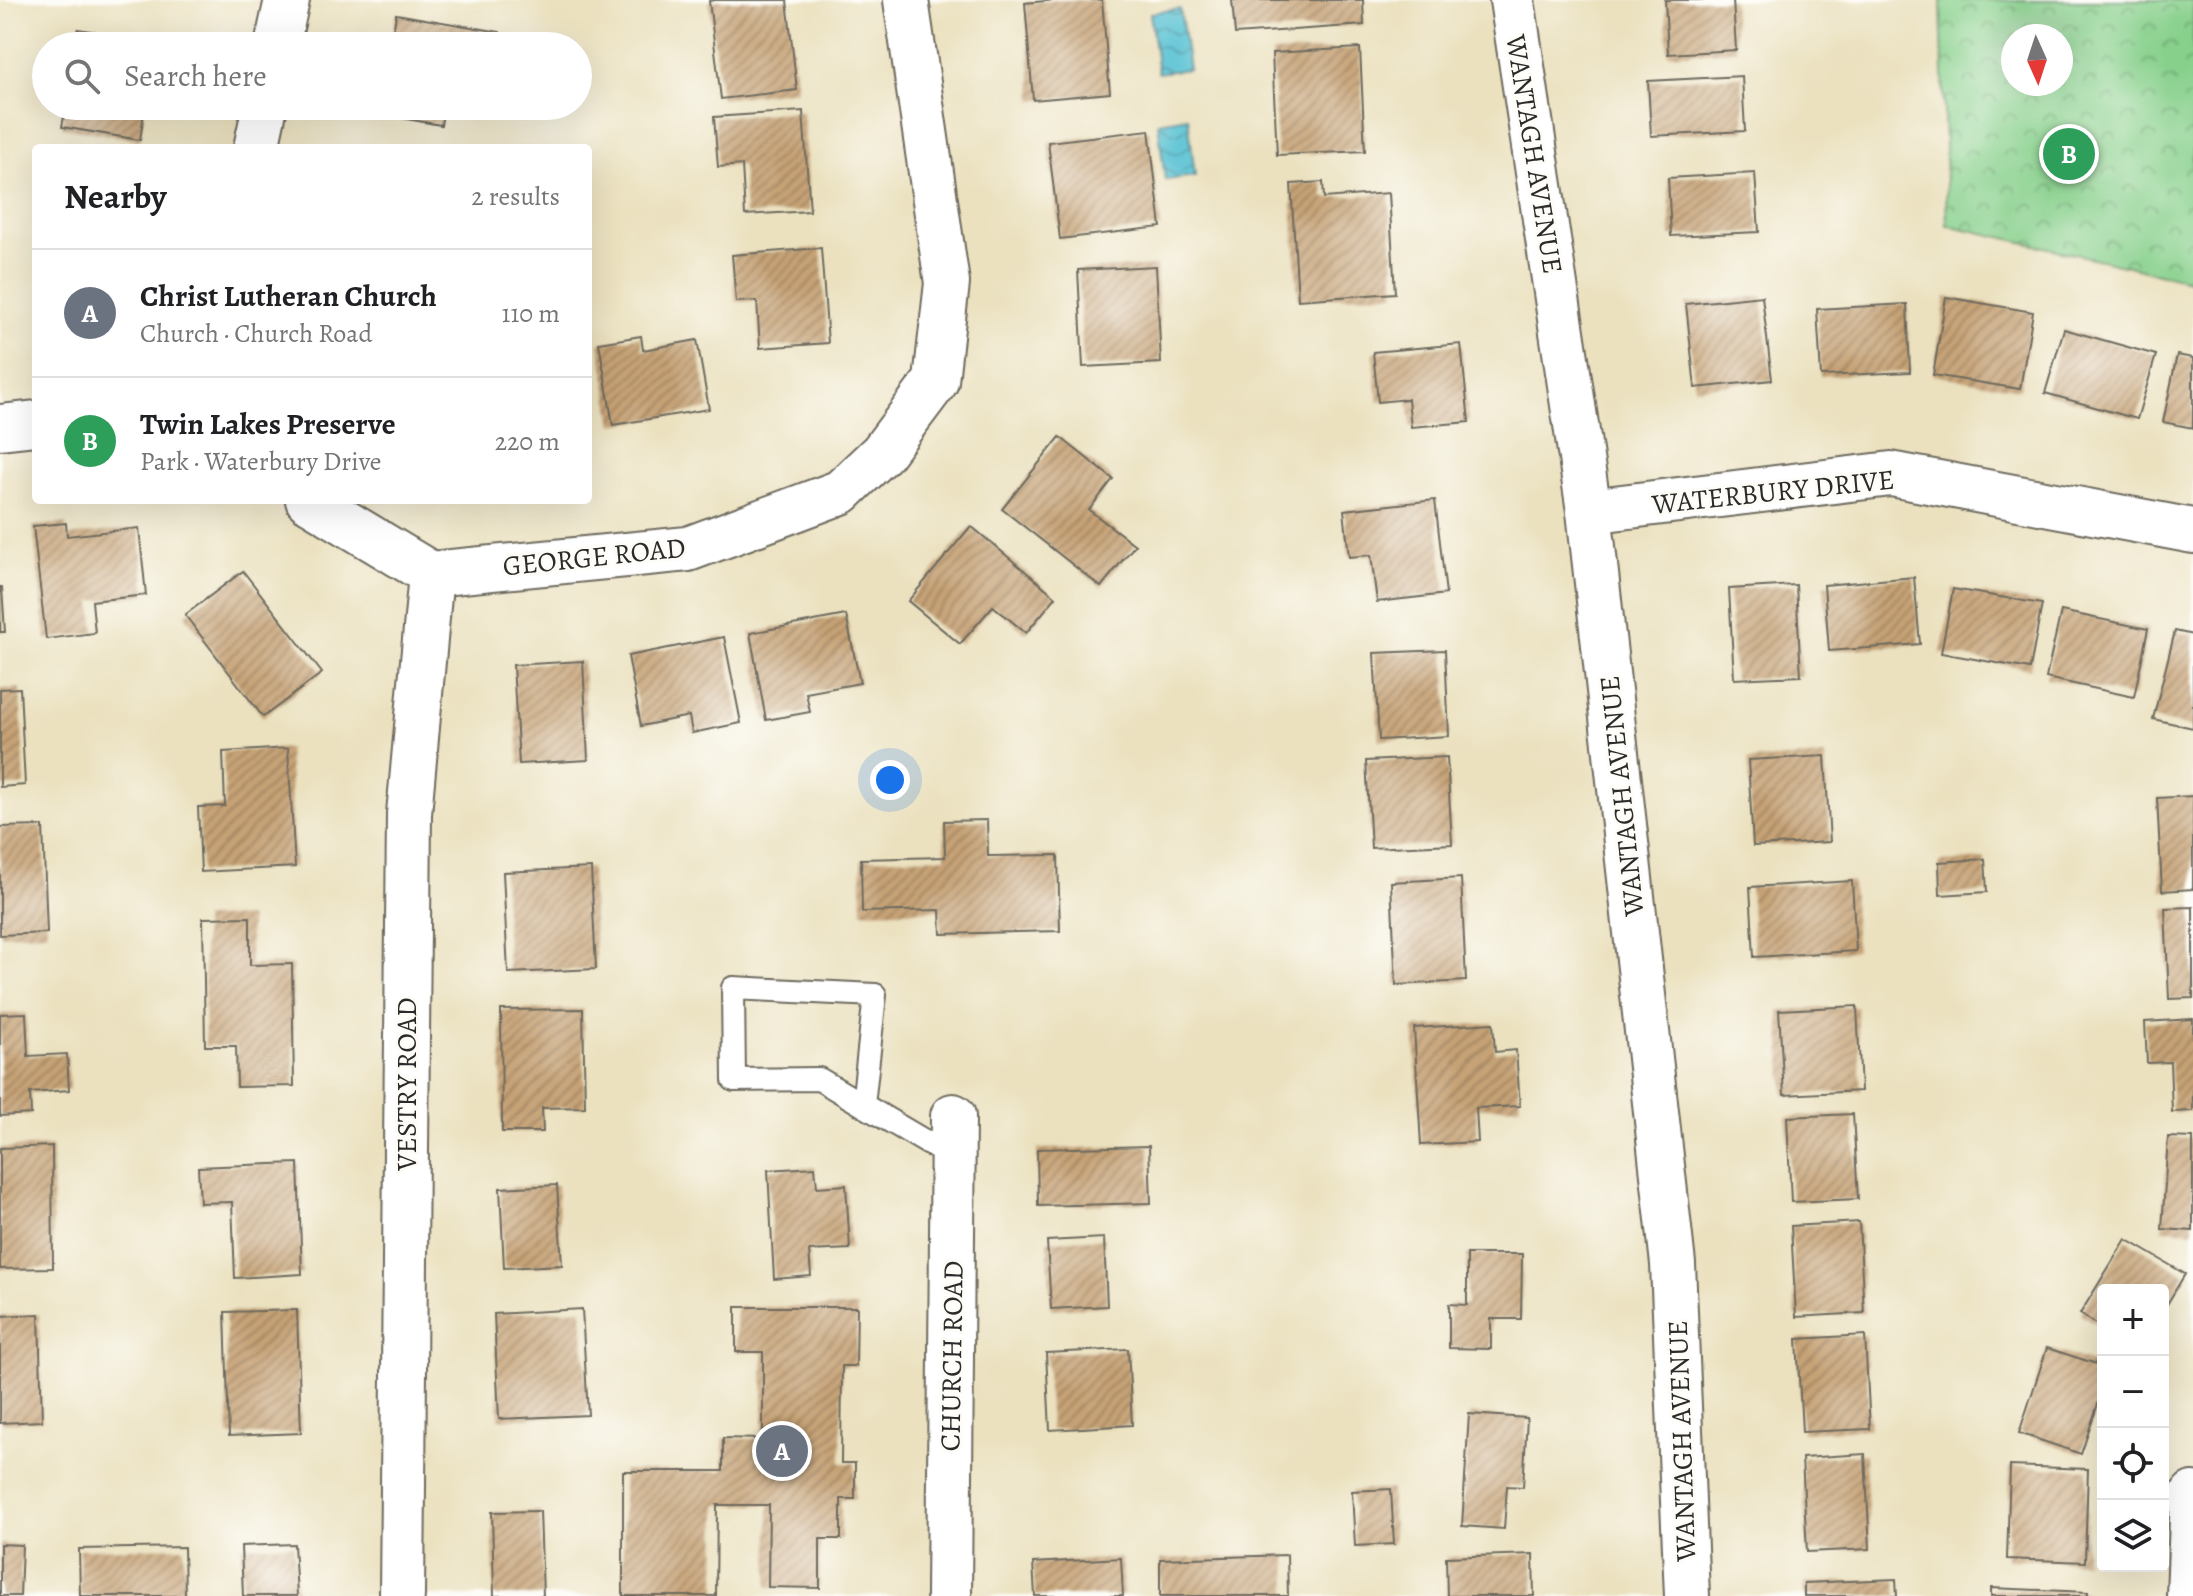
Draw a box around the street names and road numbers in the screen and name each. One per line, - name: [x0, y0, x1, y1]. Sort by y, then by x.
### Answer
- street label: WANTAGH AVENUE: [1496, 31, 1572, 276]
- street label: WATERBURY DRIVE: [1649, 460, 1896, 524]
- street label: GEORGE ROAD: [501, 529, 687, 585]
- street label: WANTAGH AVENUE: [1590, 674, 1654, 919]
- street label: VESTRY ROAD: [388, 997, 426, 1172]
- street label: CHURCH ROAD: [931, 1260, 973, 1452]
- street label: WANTAGH AVENUE: [1659, 1320, 1705, 1563]

